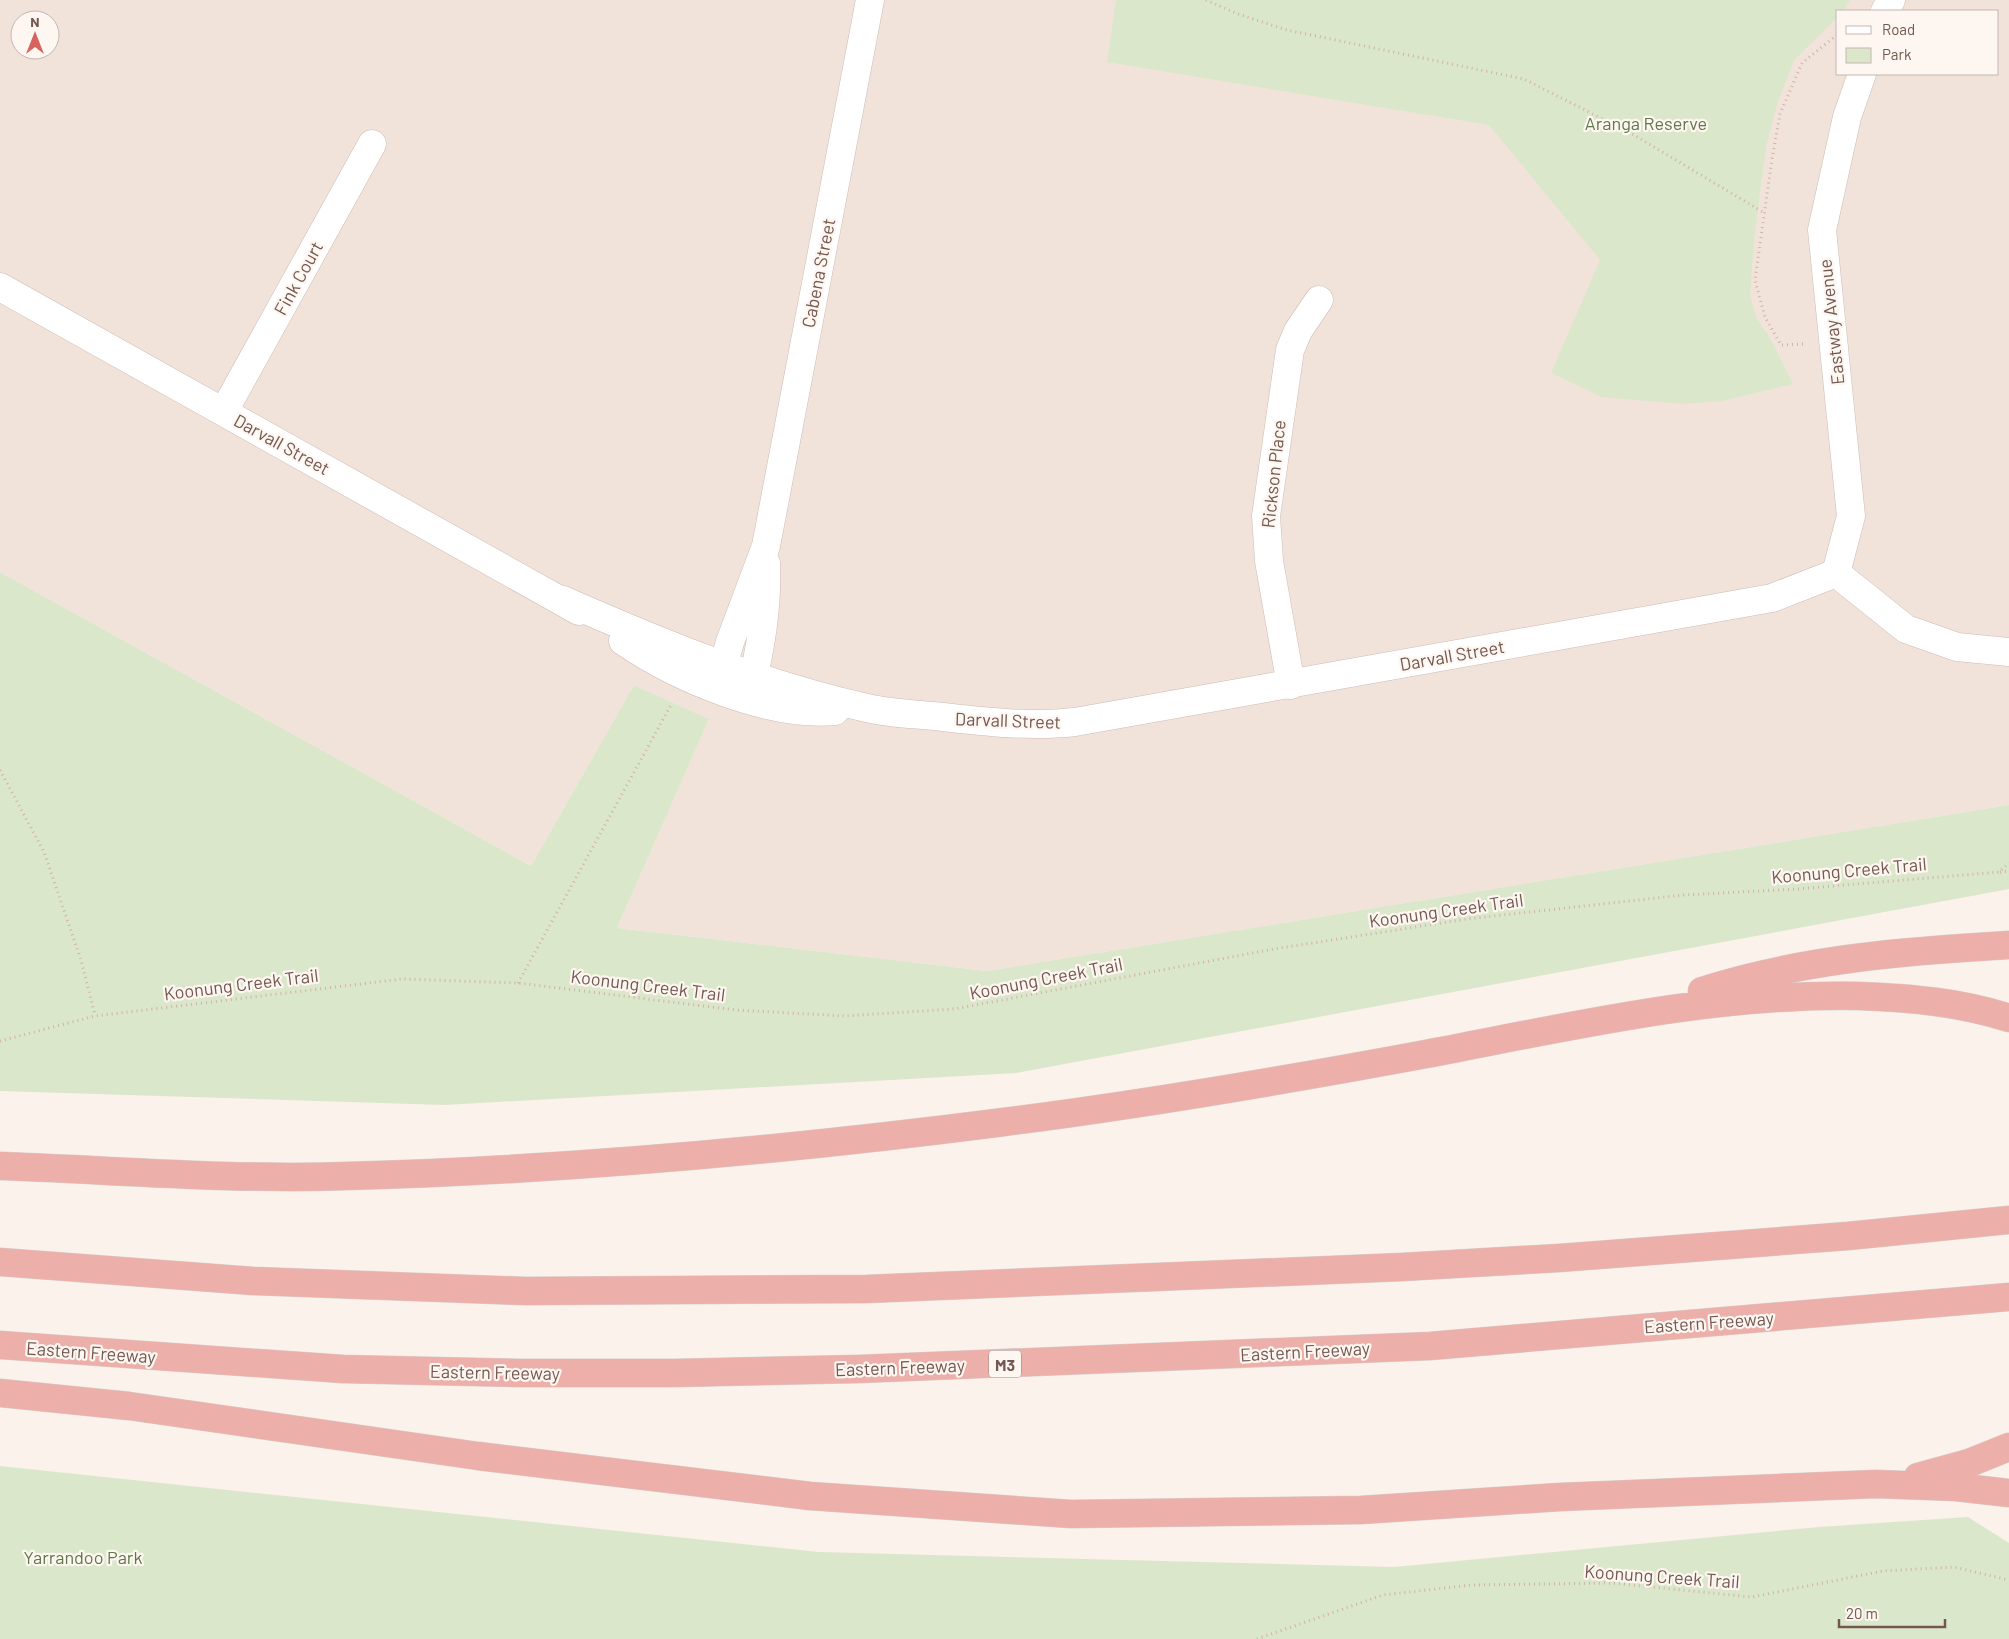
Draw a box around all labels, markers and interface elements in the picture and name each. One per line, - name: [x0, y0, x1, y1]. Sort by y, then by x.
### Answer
- north arrow: [10, 10, 60, 60]
- legend: [1836, 10, 1999, 75]
- text: N: [30, 13, 40, 30]
- text: Road: [1882, 20, 1915, 38]
- text: Park: [1882, 45, 1912, 63]
- park label: Aranga Reserve: [1585, 112, 1707, 134]
- street label: Cabena Street: [797, 216, 839, 330]
- street label: Fink Court: [269, 237, 327, 319]
- street label: Eastway Avenue: [1813, 258, 1849, 386]
- street label: Darvall Street: [230, 409, 334, 479]
- street label: Rickson Place: [1256, 419, 1290, 529]
- street label: Darvall Street: [1398, 635, 1506, 675]
- street label: Darvall Street: [955, 707, 1061, 733]
- street label: Koonung Creek Trail: [1771, 852, 1927, 888]
- street label: Koonung Creek Trail: [1367, 888, 1525, 932]
- street label: Koonung Creek Trail: [968, 952, 1124, 1004]
- street label: Koonung Creek Trail: [162, 964, 320, 1004]
- street label: Koonung Creek Trail: [569, 965, 727, 1005]
- street label: Eastern Freeway: [1643, 1306, 1775, 1338]
- street label: Eastern Freeway: [25, 1336, 157, 1368]
- street label: Eastern Freeway: [1239, 1337, 1371, 1365]
- road number: M3: [989, 1350, 1021, 1378]
- street label: Eastern Freeway: [835, 1354, 965, 1380]
- street label: Eastern Freeway: [430, 1360, 560, 1384]
- park label: Yarrandoo Park: [24, 1546, 142, 1568]
- street label: Koonung Creek Trail: [1584, 1560, 1740, 1592]
- scale bar: [1839, 1596, 1945, 1628]
- text: 20 m: [1846, 1604, 1878, 1622]

